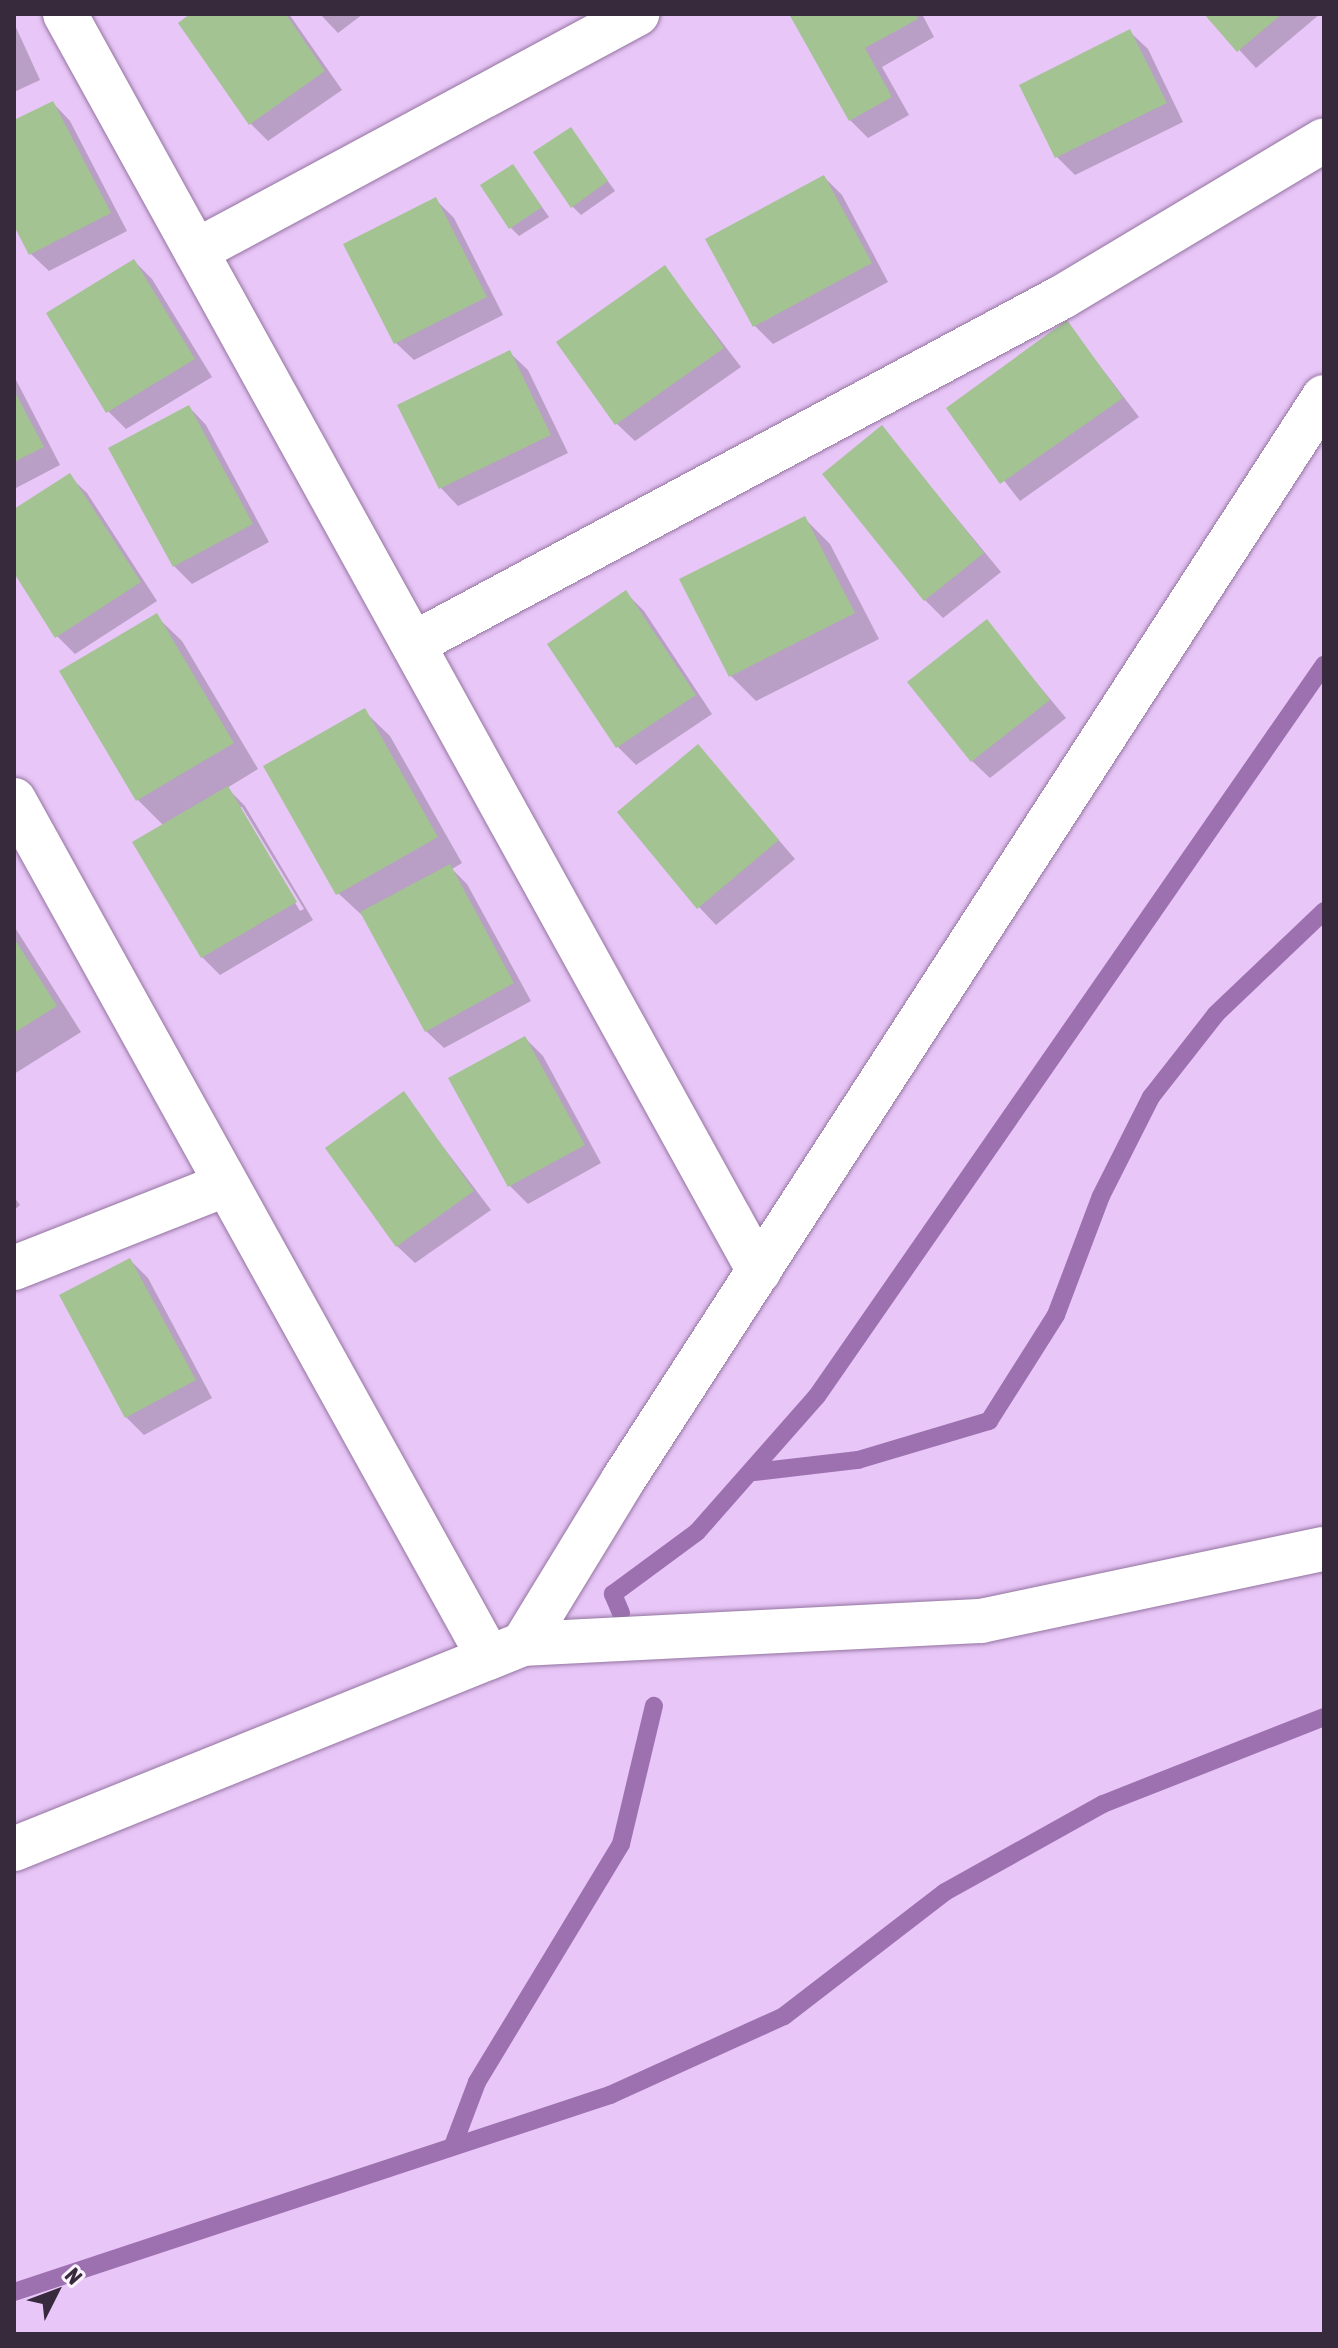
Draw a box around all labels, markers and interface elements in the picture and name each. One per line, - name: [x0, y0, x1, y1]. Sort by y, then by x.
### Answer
- north arrow: [16, 2252, 96, 2332]
- text: N: [60, 2262, 88, 2289]

